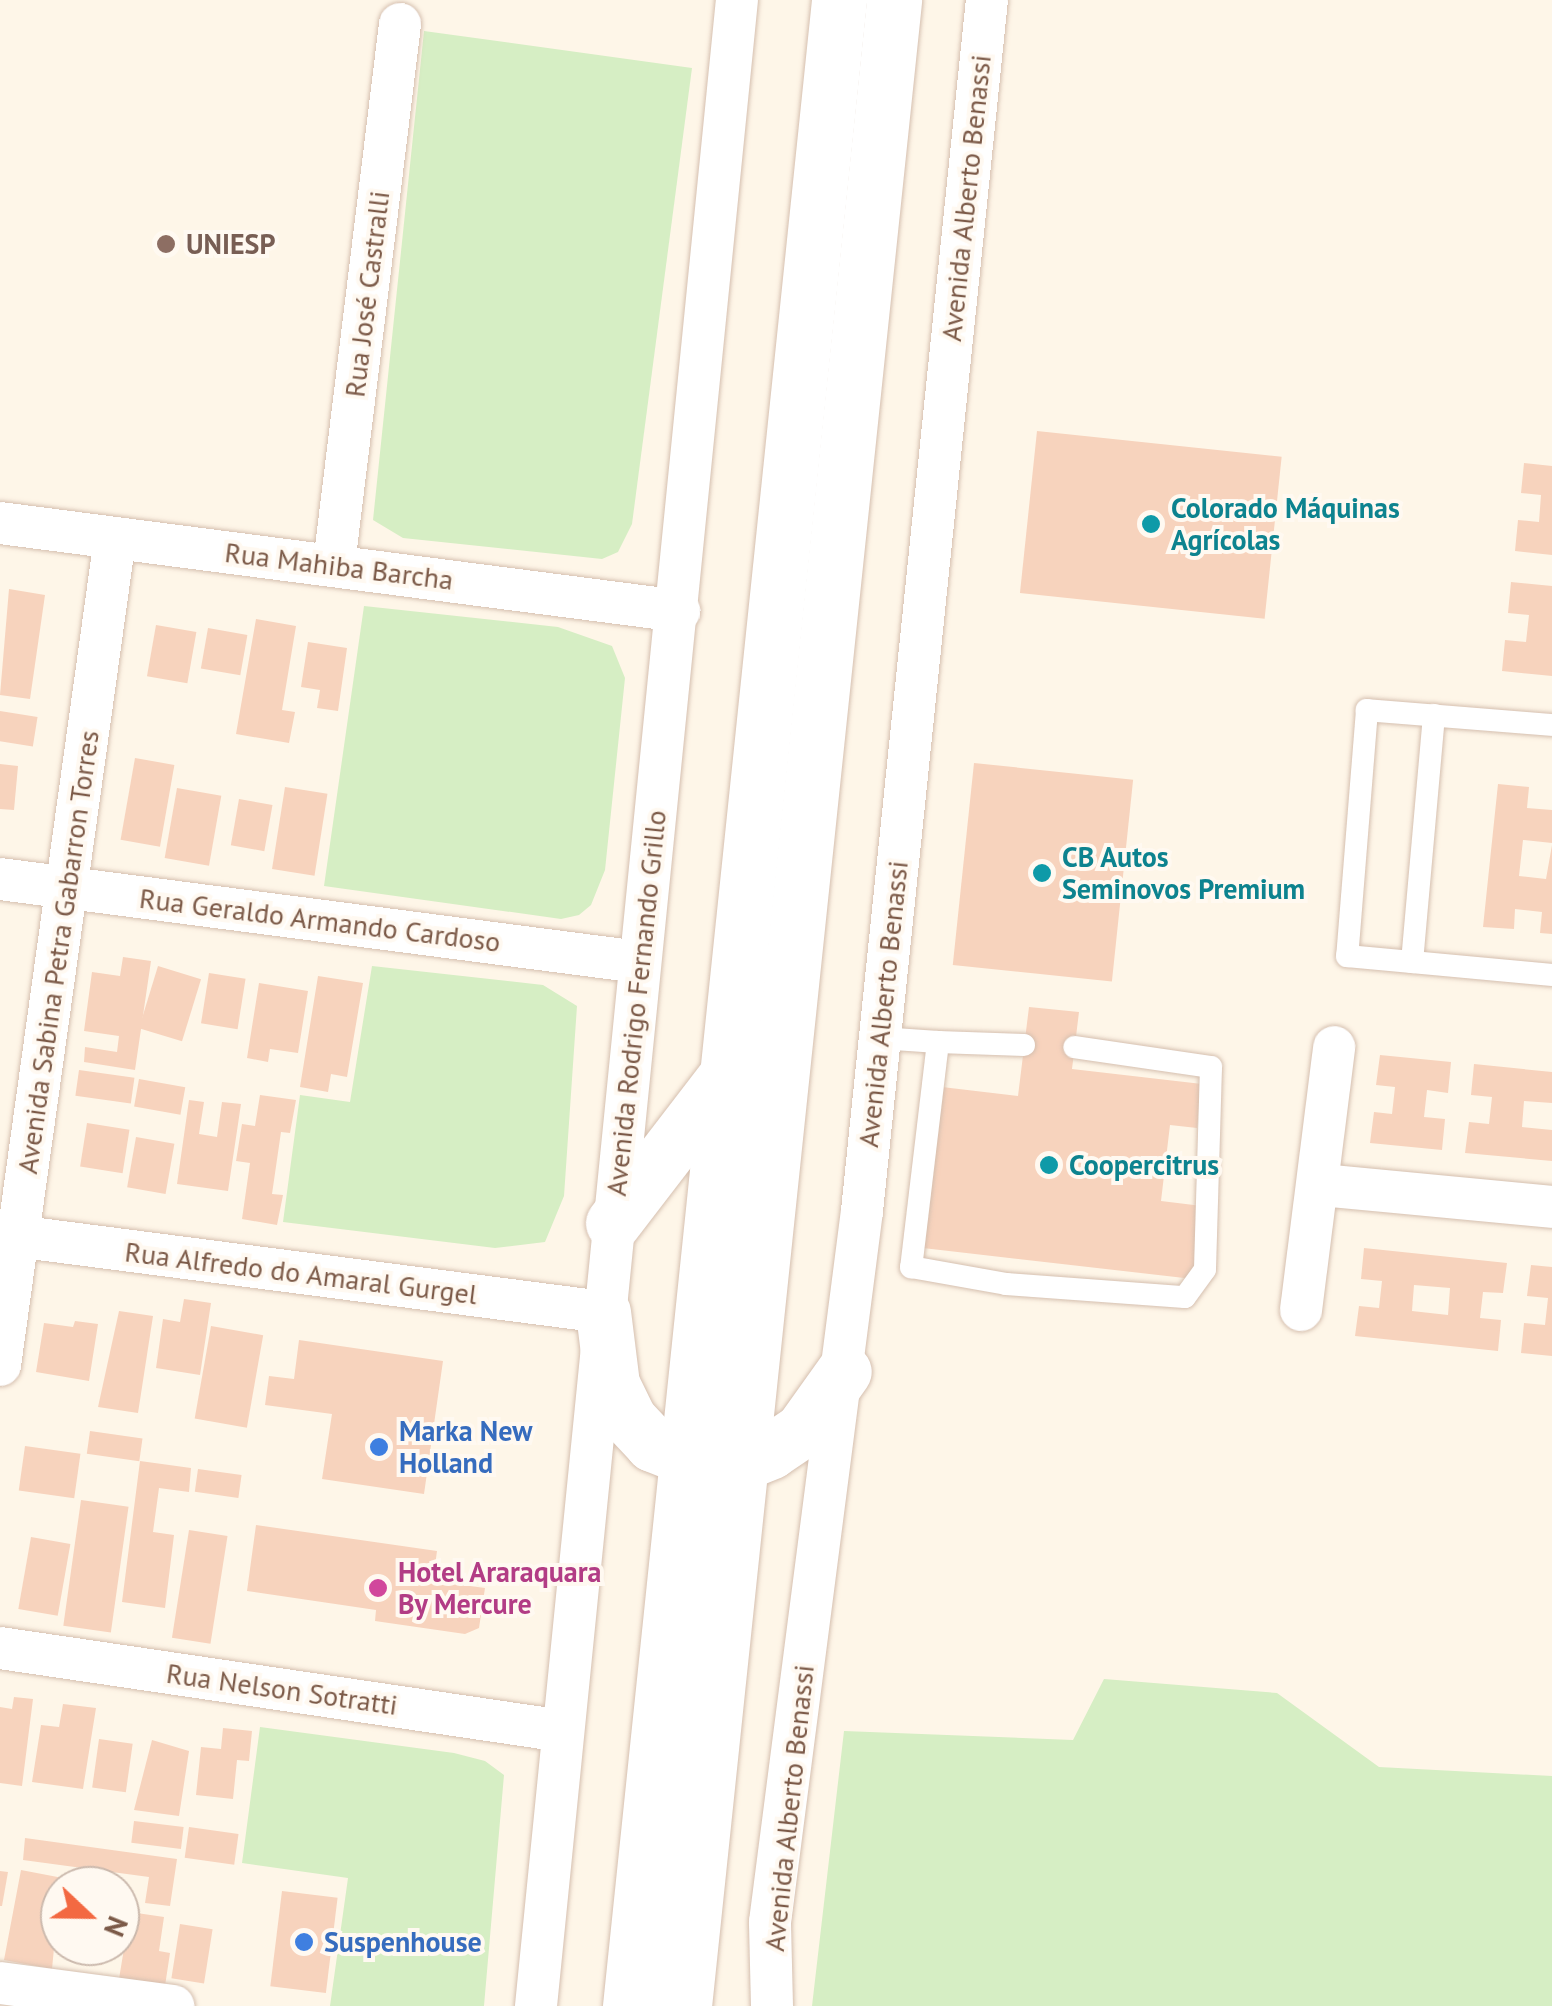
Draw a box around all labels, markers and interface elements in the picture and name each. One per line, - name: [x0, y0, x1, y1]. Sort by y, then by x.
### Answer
- street label: Avenida Alberto Benassi: [934, 53, 998, 343]
- street label: Rua José Castralli: [338, 189, 396, 399]
- place label: UNIESP: [186, 227, 275, 261]
- marker: UNIESP: [155, 233, 177, 255]
- place label: Colorado Máquinas Agrícolas: [1171, 491, 1400, 557]
- marker: Colorado Máquinas Agrícolas: [1140, 513, 1162, 535]
- street label: Rua Mahiba Barcha: [223, 535, 455, 597]
- street label: Avenida Sabina Petra Gabarron Torres: [10, 728, 106, 1176]
- street label: Avenida Rodrigo Fernando Grillo: [599, 808, 673, 1198]
- place label: CB Autos Seminovos Premium: [1062, 840, 1305, 906]
- street label: Avenida Alberto Benassi: [851, 859, 915, 1149]
- marker: CB Autos Seminovos Premium: [1031, 862, 1053, 884]
- street label: Rua Geraldo Armando Cardoso: [137, 881, 503, 959]
- place label: Coopercitrus: [1069, 1148, 1219, 1182]
- marker: Coopercitrus: [1038, 1154, 1060, 1176]
- street label: Rua Alfredo do Amaral Gurgel: [122, 1235, 480, 1311]
- place label: Marka New Holland: [399, 1414, 533, 1480]
- marker: Marka New Holland: [368, 1436, 390, 1458]
- place label: Hotel Araraquara By Mercure: [398, 1555, 602, 1621]
- marker: Hotel Araraquara By Mercure: [367, 1577, 389, 1599]
- street label: Rua Nelson Sotratti: [164, 1656, 400, 1722]
- street label: Avenida Alberto Benassi: [757, 1663, 821, 1953]
- north arrow: [40, 1866, 140, 1966]
- text: N: [96, 1911, 137, 1942]
- place label: Suspenhouse: [324, 1925, 482, 1959]
- marker: Suspenhouse: [293, 1931, 315, 1953]

